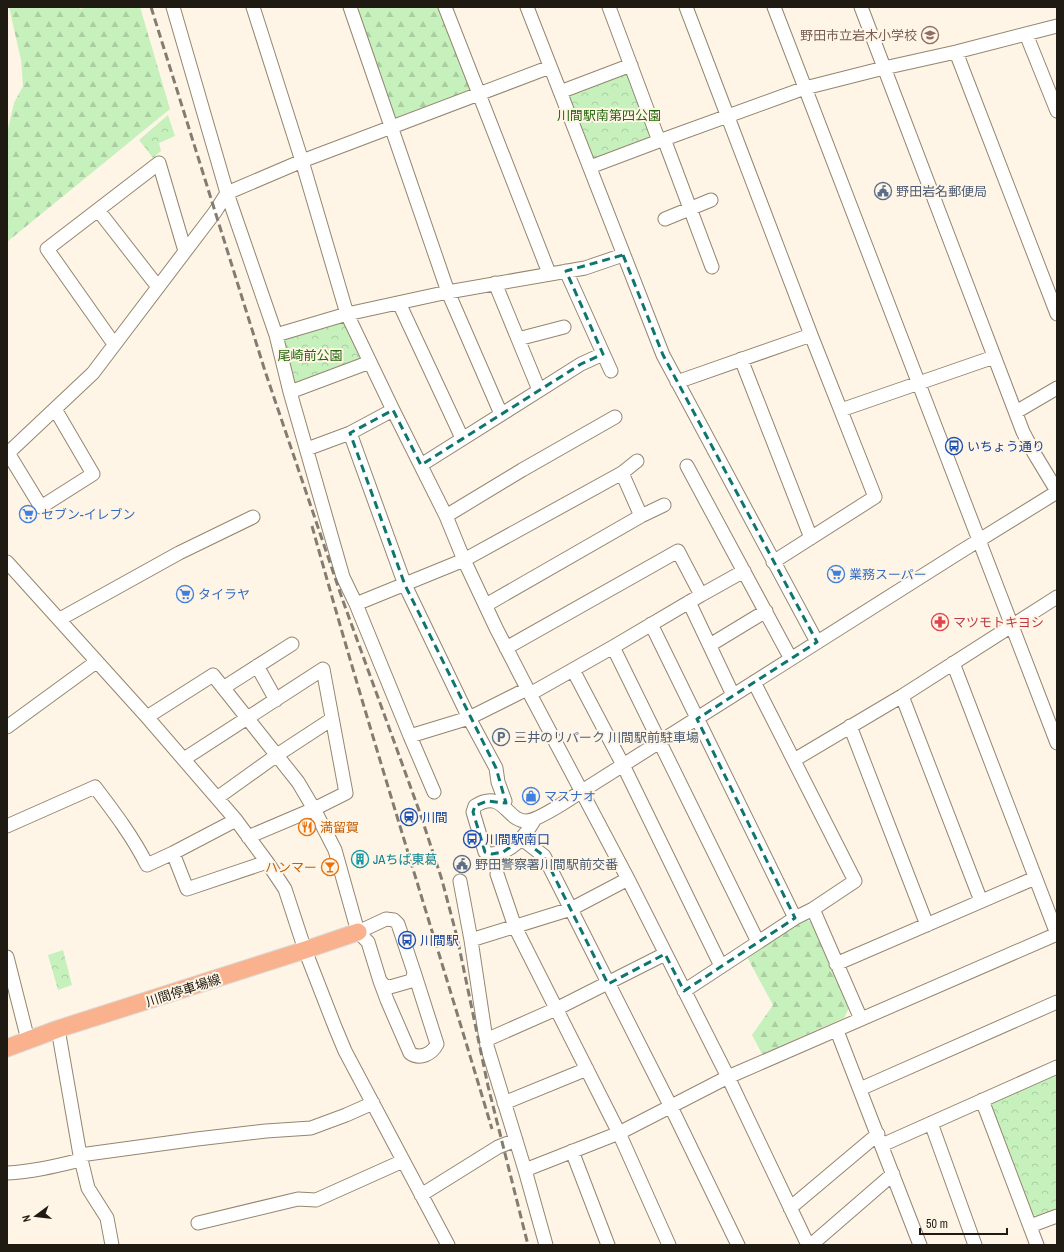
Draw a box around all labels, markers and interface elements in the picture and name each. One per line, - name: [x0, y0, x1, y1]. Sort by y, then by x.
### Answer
- school or university icon: 野田市立岩木小学校: [920, 25, 940, 45]
- place label: 野田市立岩木小学校: [800, 27, 917, 44]
- park label: 川間駅南第四公園: [557, 107, 661, 124]
- public building icon: 野田岩名郵便局: [873, 181, 893, 201]
- place label: 野田岩名郵便局: [896, 183, 987, 200]
- park label: 尾崎前公園: [277, 347, 343, 364]
- bus stop icon: いちょう通り: [944, 436, 964, 456]
- place label: いちょう通り: [967, 438, 1045, 455]
- supermarket icon: セブン-イレブン: [18, 504, 38, 524]
- place label: セブン-イレブン: [41, 506, 136, 523]
- supermarket icon: 業務スーパー: [826, 564, 846, 584]
- place label: 業務スーパー: [849, 566, 927, 583]
- supermarket icon: タイラヤ: [175, 584, 195, 604]
- place label: タイラヤ: [198, 586, 250, 603]
- pharmacy icon: マツモトキヨシ: [930, 612, 950, 632]
- place label: マツモトキヨシ: [953, 614, 1044, 631]
- parking icon: 三井のリパーク 川間駅前駐車場: [491, 727, 511, 747]
- place label: 三井のリパーク 川間駅前駐車場: [514, 729, 699, 746]
- shop icon: マスナオ: [521, 786, 541, 806]
- place label: マスナオ: [544, 788, 596, 805]
- station icon: 川間: [399, 807, 419, 827]
- place label: 川間: [422, 809, 448, 826]
- restaurant icon: 満留賀: [297, 817, 317, 837]
- place label: 満留賀: [320, 819, 359, 836]
- bus stop icon: 川間駅南口: [462, 829, 482, 849]
- place label: 川間駅南口: [485, 831, 550, 848]
- building icon: JAちば東葛: [350, 849, 370, 869]
- place label: JAちば東葛: [373, 851, 437, 868]
- public building icon: 野田警察署川間駅前交番: [452, 854, 472, 874]
- place label: 野田警察署川間駅前交番: [475, 856, 618, 873]
- bar icon: ハンマー: [320, 857, 340, 877]
- place label: ハンマー: [265, 859, 317, 876]
- bus stop icon: 川間駅: [397, 930, 417, 950]
- place label: 川間駅: [420, 932, 459, 949]
- street label: 川間停車場線: [143, 970, 223, 1011]
- north arrow: [16, 1196, 56, 1236]
- scale bar: [920, 1210, 1007, 1236]
- text: N: [19, 1214, 34, 1224]
- text: 50 m: [926, 1216, 948, 1232]

